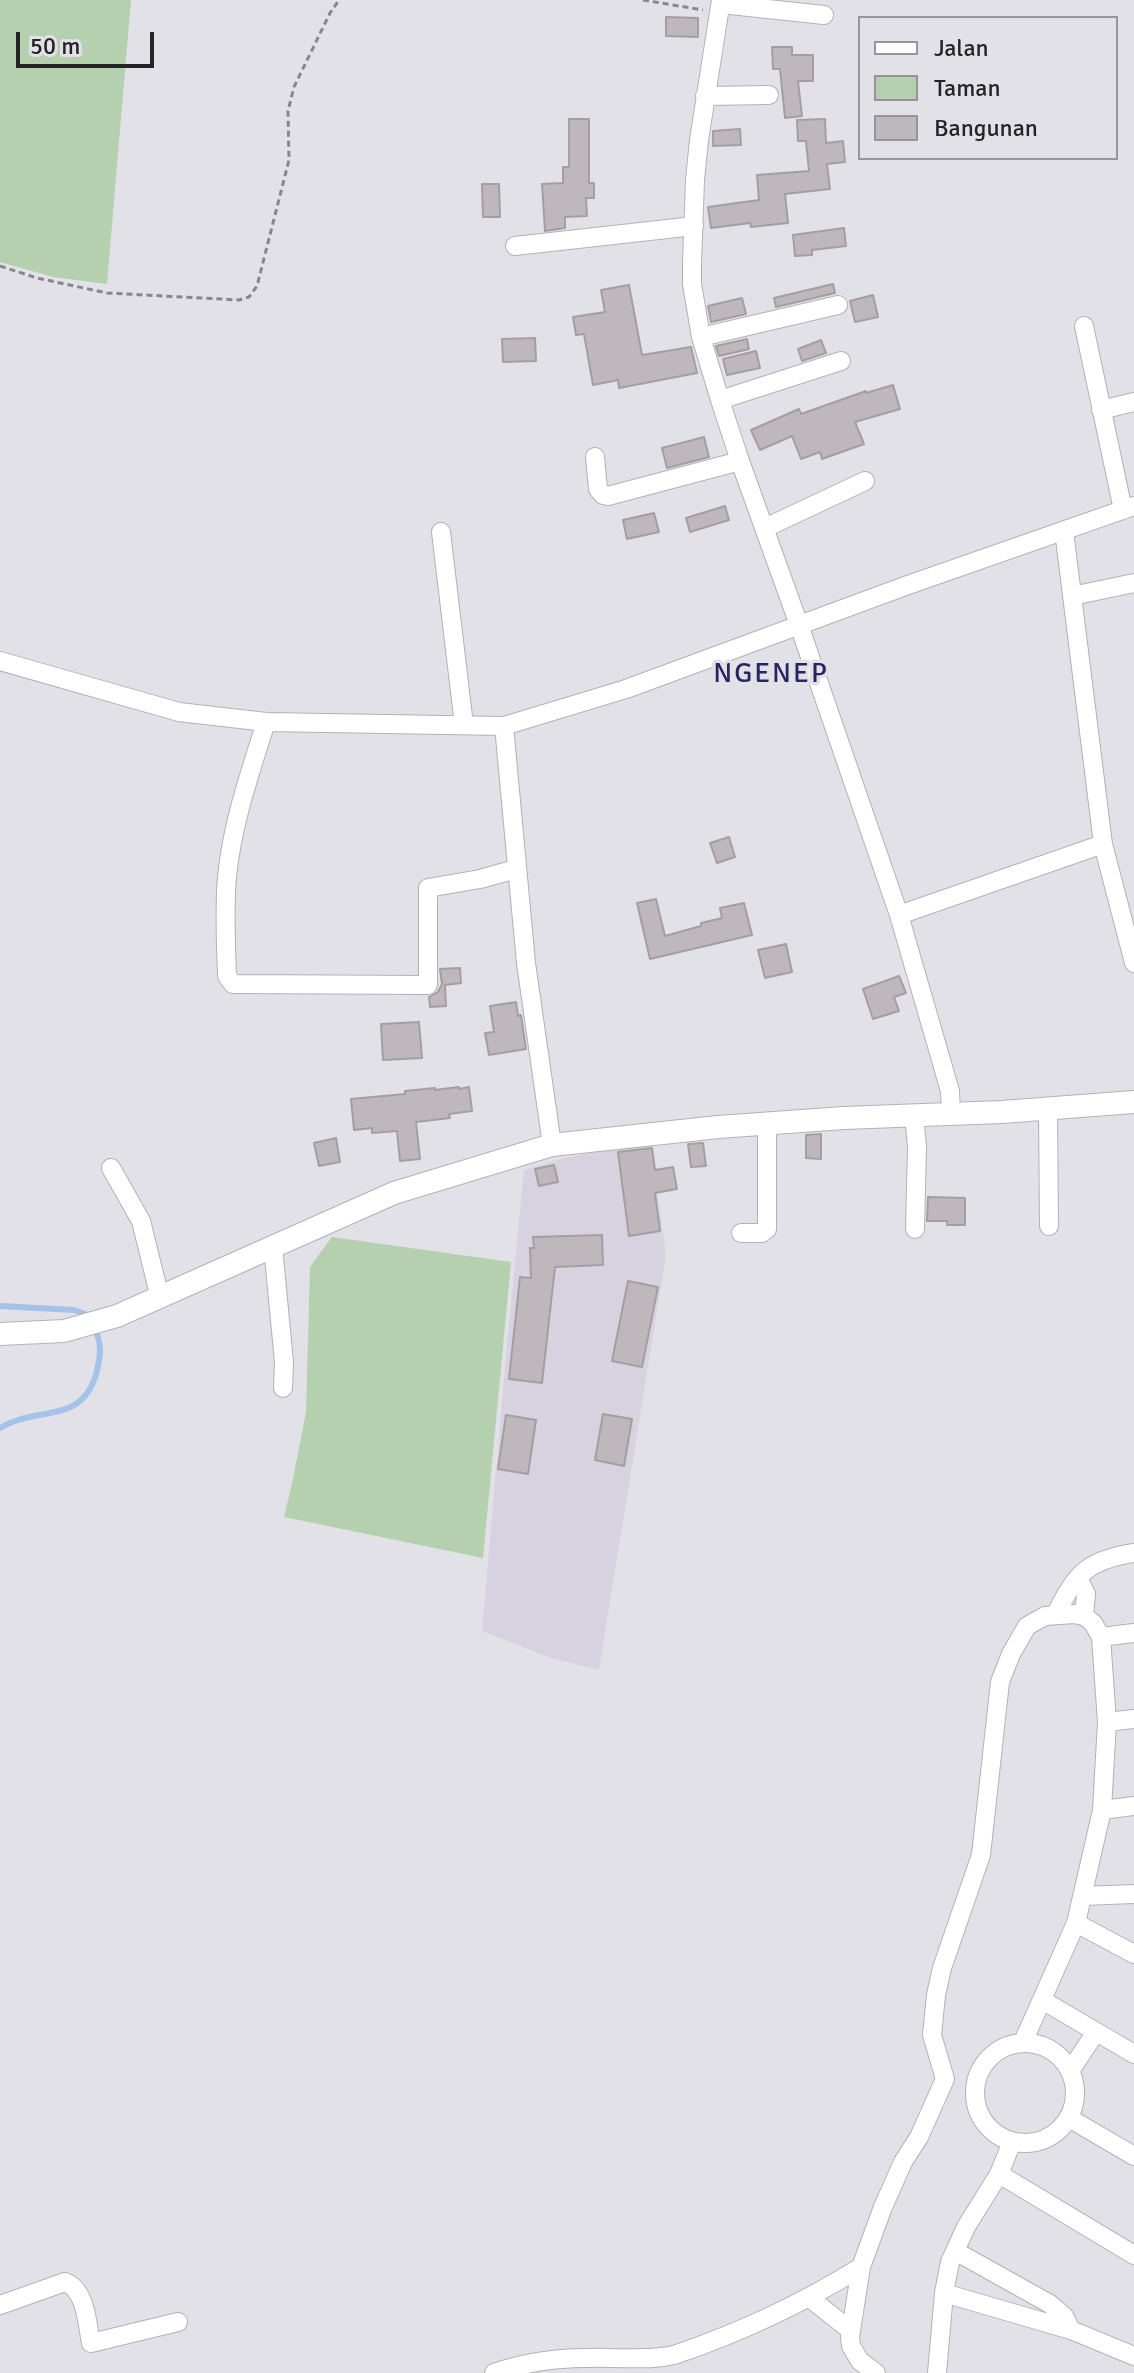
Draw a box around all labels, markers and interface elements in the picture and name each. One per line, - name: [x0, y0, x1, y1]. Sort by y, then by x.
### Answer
- scale bar: [20, 16, 158, 66]
- legend: [858, 16, 1118, 160]
- text: 50 m: [30, 31, 80, 61]
- text: Jalan: [934, 33, 989, 63]
- text: Taman: [934, 73, 1001, 103]
- text: Bangunan: [934, 113, 1038, 143]
- district label: NGENEP: [713, 658, 829, 692]

